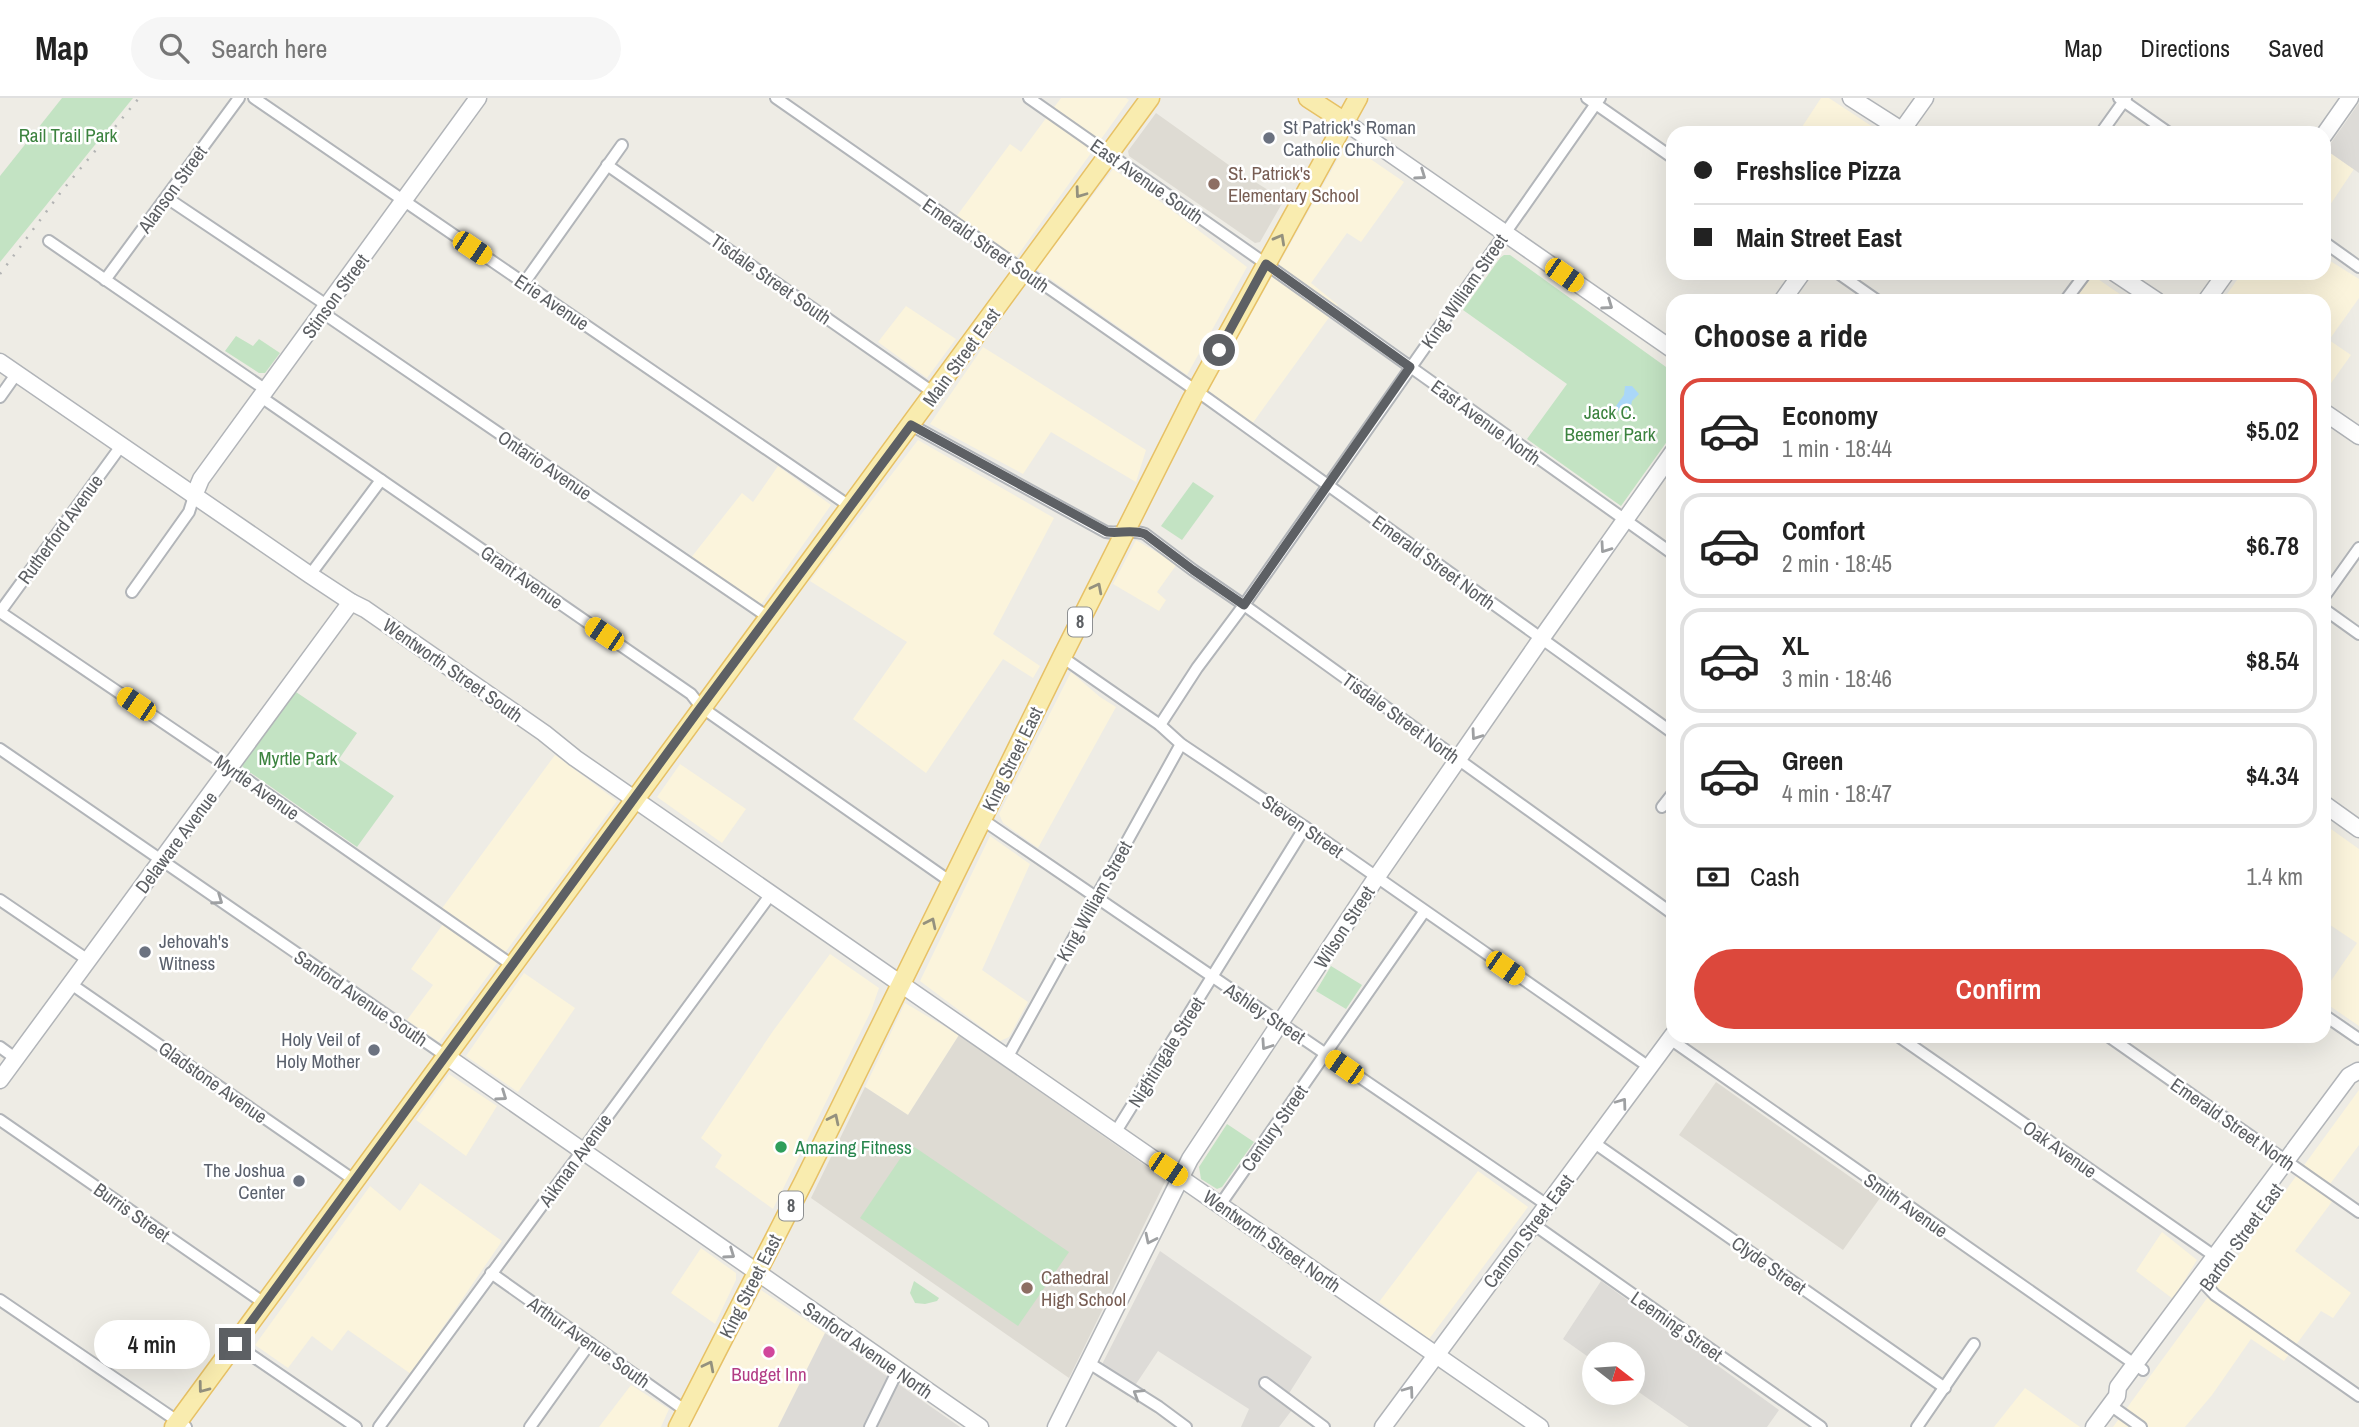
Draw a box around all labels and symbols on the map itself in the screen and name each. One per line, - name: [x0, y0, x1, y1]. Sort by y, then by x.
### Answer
- place label: St Patrick's Roman Catholic Church: [1283, 114, 1416, 162]
- park label: Rail Trail Park: [19, 122, 118, 148]
- marker: St Patrick's Roman Catholic Church: [1261, 130, 1277, 146]
- street label: East Avenue South: [1085, 132, 1209, 230]
- street label: Alanson Street: [131, 139, 213, 239]
- place label: St. Patrick's Elementary School: [1228, 160, 1359, 208]
- one-way arrow: [1413, 167, 1426, 179]
- marker: St. Patrick's Elementary School: [1206, 176, 1222, 192]
- one-way arrow: [1076, 185, 1089, 197]
- street label: Emerald Street South: [918, 192, 1054, 298]
- car: [449, 228, 496, 268]
- street label: Tisdale Street South: [706, 228, 836, 330]
- street label: King William Street: [1415, 228, 1514, 353]
- one-way arrow: [1272, 234, 1285, 246]
- street label: Stinson Street: [295, 248, 375, 344]
- car: [1541, 254, 1588, 296]
- street label: Erie Avenue: [510, 268, 594, 336]
- one-way arrow: [1600, 297, 1613, 310]
- street label: Main Street East: [916, 302, 1006, 412]
- route start: [1203, 334, 1235, 366]
- street label: East Avenue North: [1426, 373, 1546, 471]
- park label: Jack C. Beemer Park: [1565, 399, 1656, 447]
- street label: Ontario Avenue: [493, 424, 597, 506]
- street label: Rutherford Avenue: [11, 469, 109, 589]
- street label: Emerald Street North: [1367, 508, 1501, 616]
- street label: Grant Avenue: [476, 539, 568, 615]
- one-way arrow: [1601, 540, 1613, 553]
- one-way arrow: [1089, 583, 1103, 595]
- road number: 8: [1068, 608, 1092, 636]
- street label: Wentworth Street South: [378, 612, 528, 728]
- car: [581, 614, 628, 654]
- street label: Tisdale Street North: [1337, 667, 1465, 769]
- car: [113, 684, 160, 724]
- street label: King Street East: [975, 702, 1049, 816]
- one-way arrow: [1472, 727, 1484, 740]
- park label: Myrtle Park: [259, 745, 338, 771]
- street label: Myrtle Avenue: [209, 748, 305, 826]
- street label: Delaware Avenue: [129, 786, 223, 898]
- street label: Steven Street: [1257, 788, 1350, 864]
- street label: King William Street: [1050, 835, 1138, 966]
- street label: Wilson Street: [1308, 880, 1381, 973]
- one-way arrow: [210, 892, 223, 904]
- one-way arrow: [923, 918, 937, 930]
- place label: Jehovah's Witness: [159, 928, 229, 976]
- marker: Jehovah's Witness: [137, 944, 153, 960]
- street label: Sanford Avenue South: [289, 944, 433, 1052]
- car: [1482, 947, 1529, 989]
- street label: Ashley Street: [1218, 976, 1311, 1050]
- street label: Nightingale Street: [1122, 991, 1211, 1112]
- place label: Holy Veil of Holy Mother: [276, 1026, 361, 1074]
- street label: Gladstone Avenue: [153, 1035, 273, 1129]
- one-way arrow: [1262, 1037, 1274, 1050]
- marker: Holy Veil of Holy Mother: [366, 1042, 382, 1058]
- car: [1321, 1046, 1368, 1088]
- street label: Emerald Street North: [2166, 1071, 2300, 1177]
- street label: Century Street: [1235, 1079, 1314, 1177]
- one-way arrow: [494, 1088, 507, 1100]
- one-way arrow: [1614, 1098, 1627, 1110]
- street label: Aikman Avenue: [532, 1108, 618, 1212]
- one-way arrow: [825, 1114, 839, 1126]
- street label: Oak Avenue: [2018, 1114, 2102, 1184]
- place label: Amazing Fitness: [794, 1134, 912, 1160]
- marker: Amazing Fitness: [773, 1139, 789, 1155]
- car: [1145, 1149, 1192, 1189]
- place label: The Joshua Center: [204, 1157, 286, 1205]
- street label: Smith Avenue: [1859, 1167, 1953, 1243]
- street label: Cannon Street East: [1477, 1168, 1580, 1293]
- marker: The Joshua Center: [291, 1173, 307, 1189]
- street label: Burris Street: [89, 1176, 176, 1248]
- street label: Barton Street East: [2193, 1177, 2289, 1296]
- street label: Wentworth Street North: [1198, 1184, 1346, 1298]
- road number: 8: [779, 1191, 803, 1220]
- street label: King Street East: [713, 1229, 788, 1342]
- street label: Clyde Street: [1726, 1230, 1812, 1301]
- one-way arrow: [1144, 1232, 1158, 1244]
- one-way arrow: [722, 1246, 735, 1258]
- place label: Cathedral High School: [1041, 1264, 1126, 1312]
- marker: Cathedral High School: [1019, 1280, 1035, 1296]
- street label: Leeming Street: [1626, 1285, 1729, 1368]
- street label: Arthur Avenue South: [522, 1290, 655, 1394]
- street label: Sanford Avenue North: [798, 1295, 938, 1405]
- callout: 4 min: [95, 1320, 210, 1368]
- route end: [219, 1328, 251, 1360]
- north arrow: [1582, 1342, 1645, 1405]
- marker: Budget Inn: [761, 1344, 777, 1360]
- one-way arrow: [701, 1361, 714, 1373]
- place label: Budget Inn: [731, 1361, 807, 1387]
- one-way arrow: [198, 1380, 211, 1392]
- one-way arrow: [1401, 1386, 1413, 1399]
- one-way arrow: [1133, 1390, 1146, 1403]

